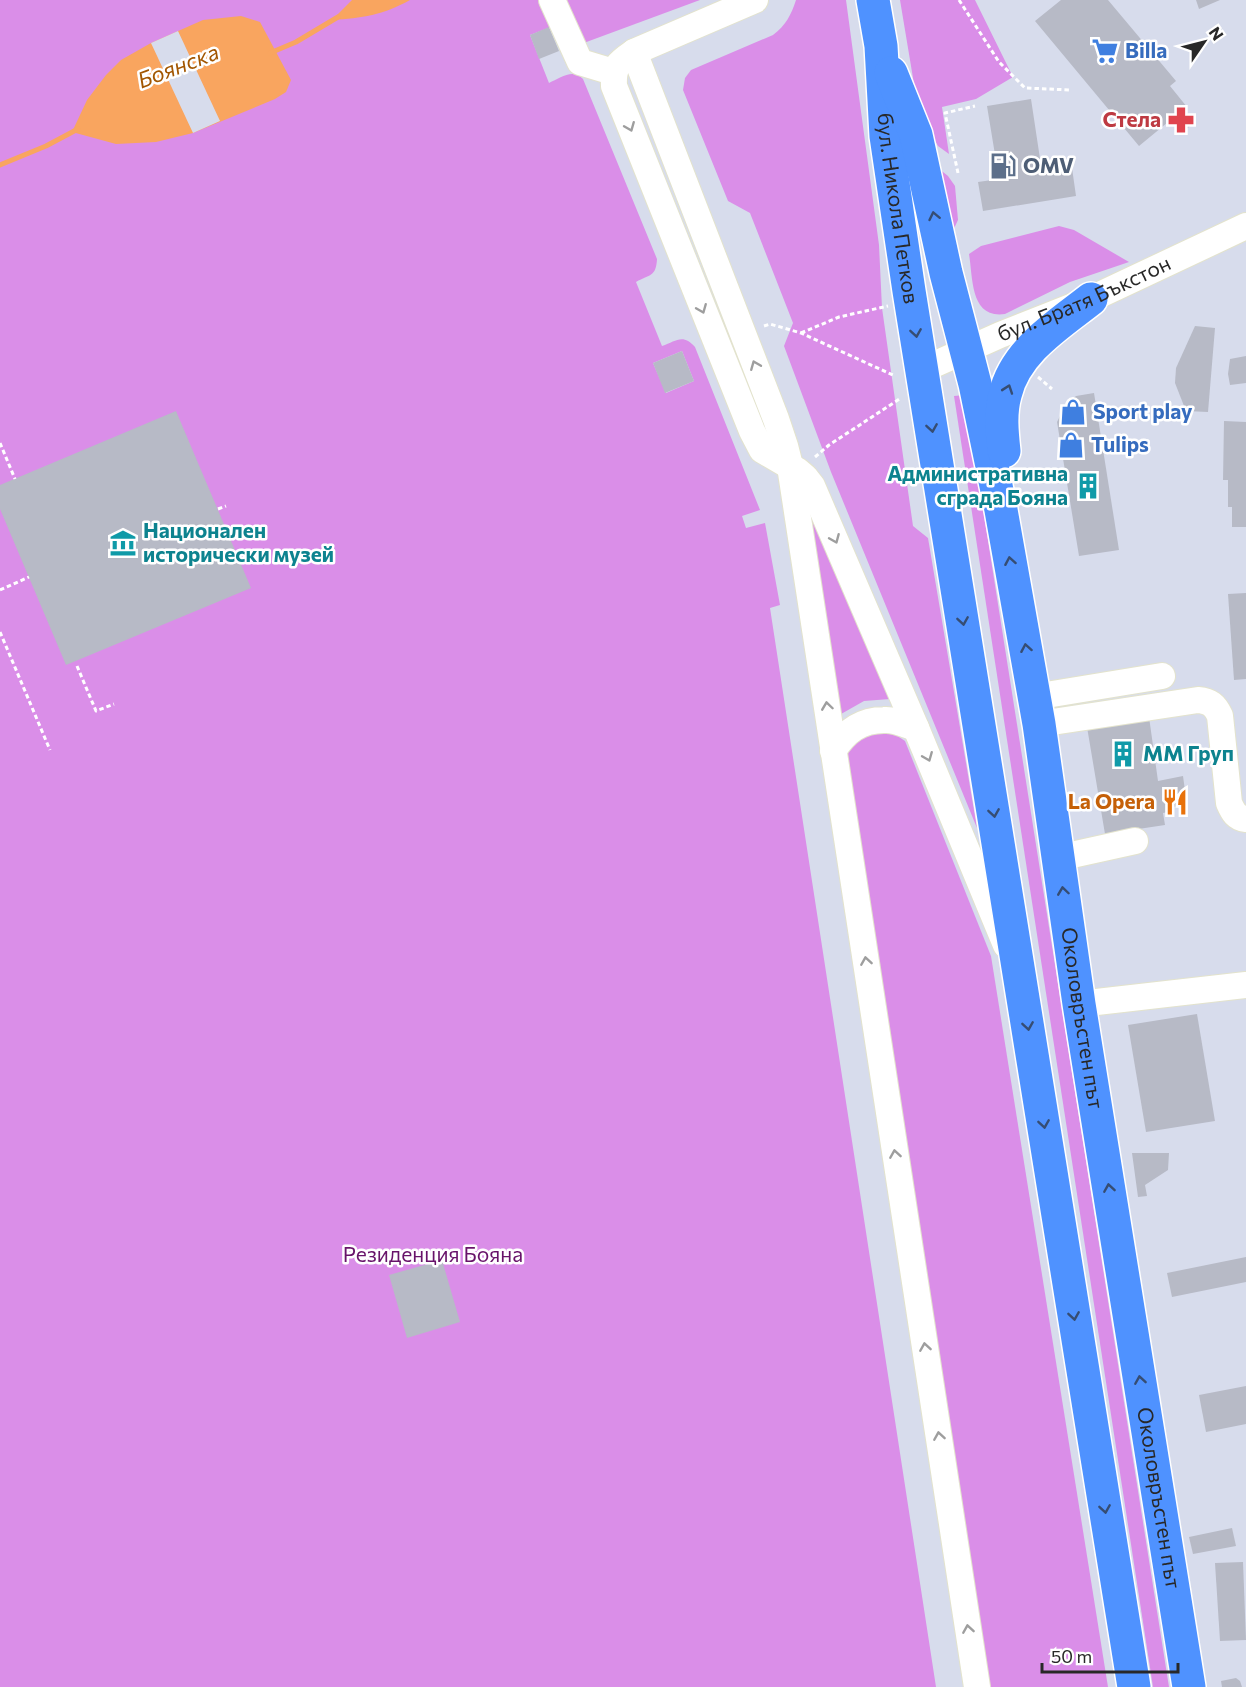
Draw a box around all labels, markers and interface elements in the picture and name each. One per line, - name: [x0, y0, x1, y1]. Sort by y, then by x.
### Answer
- north arrow: [1174, 12, 1234, 72]
- text: N: [1205, 23, 1228, 43]
- supermarket icon: Billa: [1090, 36, 1120, 66]
- place label: Billa: [1125, 37, 1167, 62]
- water label: Боянска: [133, 38, 222, 93]
- pharmacy icon: Стела: [1166, 105, 1196, 135]
- place label: Стела: [1102, 106, 1161, 131]
- street label: бул. Никола Петков: [874, 112, 925, 305]
- one-way arrow: [623, 121, 635, 132]
- fuel station icon: OMV: [988, 151, 1018, 181]
- place label: OMV: [1023, 152, 1074, 177]
- one-way arrow: [928, 211, 941, 221]
- street label: бул. Братя Бъкстон: [993, 249, 1174, 346]
- one-way arrow: [695, 302, 707, 313]
- one-way arrow: [909, 328, 922, 338]
- one-way arrow: [750, 360, 762, 371]
- one-way arrow: [1000, 385, 1013, 395]
- shop icon: Sport play: [1058, 397, 1088, 427]
- place label: Sport play: [1093, 398, 1193, 423]
- one-way arrow: [925, 423, 938, 433]
- shop icon: Tulips: [1056, 430, 1086, 460]
- place label: Tulips: [1091, 431, 1149, 456]
- place label: Административна сграда Бояна: [887, 460, 1068, 509]
- building icon: Административна сграда Бояна: [1073, 471, 1103, 501]
- place label: Национален исторически музей: [143, 517, 334, 566]
- museum icon: Национален исторически музей: [108, 528, 138, 558]
- one-way arrow: [828, 533, 840, 544]
- one-way arrow: [1005, 557, 1017, 566]
- one-way arrow: [956, 615, 969, 625]
- one-way arrow: [1020, 643, 1033, 653]
- one-way arrow: [821, 702, 833, 711]
- building icon: ММ Груп: [1108, 739, 1138, 769]
- place label: ММ Груп: [1143, 740, 1234, 765]
- one-way arrow: [921, 751, 933, 762]
- restaurant icon: La Opera: [1160, 787, 1190, 817]
- place label: La Opera: [1068, 788, 1155, 813]
- one-way arrow: [987, 808, 1000, 818]
- one-way arrow: [1058, 887, 1070, 896]
- street label: Околовръстен път: [1057, 926, 1110, 1110]
- one-way arrow: [860, 957, 872, 966]
- one-way arrow: [1022, 1022, 1034, 1031]
- one-way arrow: [1037, 1119, 1049, 1128]
- one-way arrow: [890, 1149, 902, 1159]
- one-way arrow: [1103, 1183, 1116, 1193]
- park label: Резиденция Бояна: [343, 1241, 523, 1266]
- one-way arrow: [1068, 1312, 1080, 1321]
- one-way arrow: [919, 1342, 931, 1351]
- one-way arrow: [1134, 1376, 1146, 1385]
- street label: Околовръстен път: [1133, 1405, 1187, 1590]
- one-way arrow: [933, 1432, 945, 1441]
- one-way arrow: [1098, 1503, 1111, 1513]
- one-way arrow: [963, 1625, 975, 1634]
- scale bar: [1042, 1636, 1178, 1674]
- text: 50 m: [1051, 1645, 1092, 1667]

